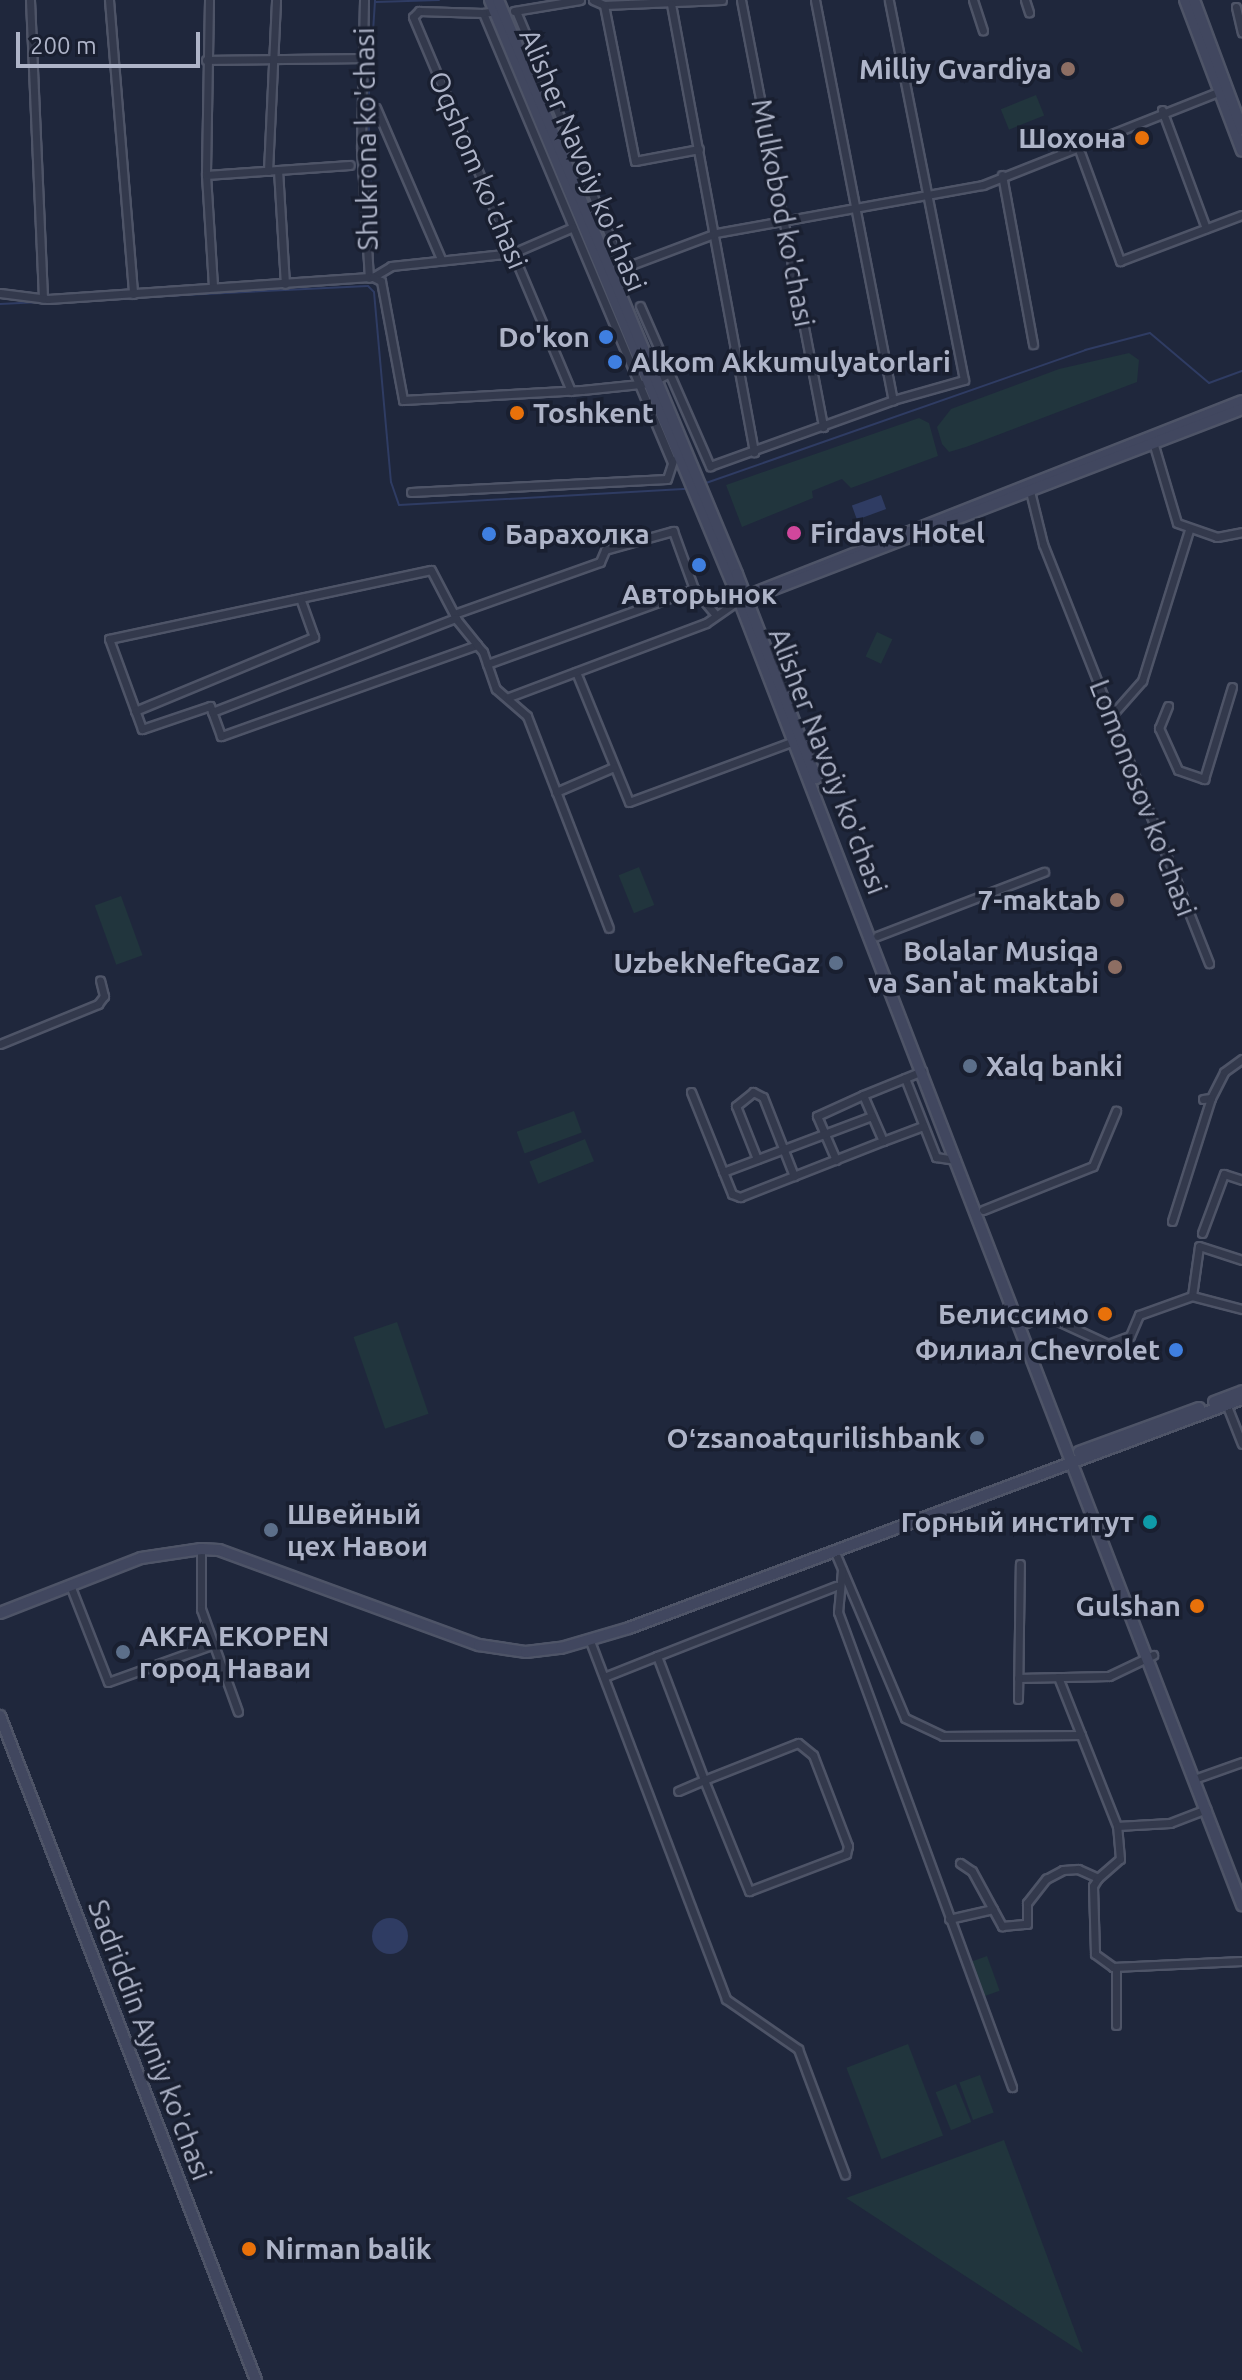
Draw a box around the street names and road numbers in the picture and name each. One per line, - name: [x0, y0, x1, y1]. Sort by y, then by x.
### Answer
- street label: Alisher Navoiy ko'chasi: [512, 23, 654, 297]
- street label: Shukrona ko'chasi: [347, 27, 385, 251]
- street label: Oqshom ko'chasi: [421, 66, 535, 274]
- street label: Mulkobod ko'chasi: [744, 96, 822, 330]
- street label: Alisher Navoiy ko'chasi: [762, 623, 894, 899]
- street label: Lomonosov ko'chasi: [1082, 675, 1204, 921]
- street label: Sadriddin Ayniy ko'chasi: [81, 1895, 219, 2185]

